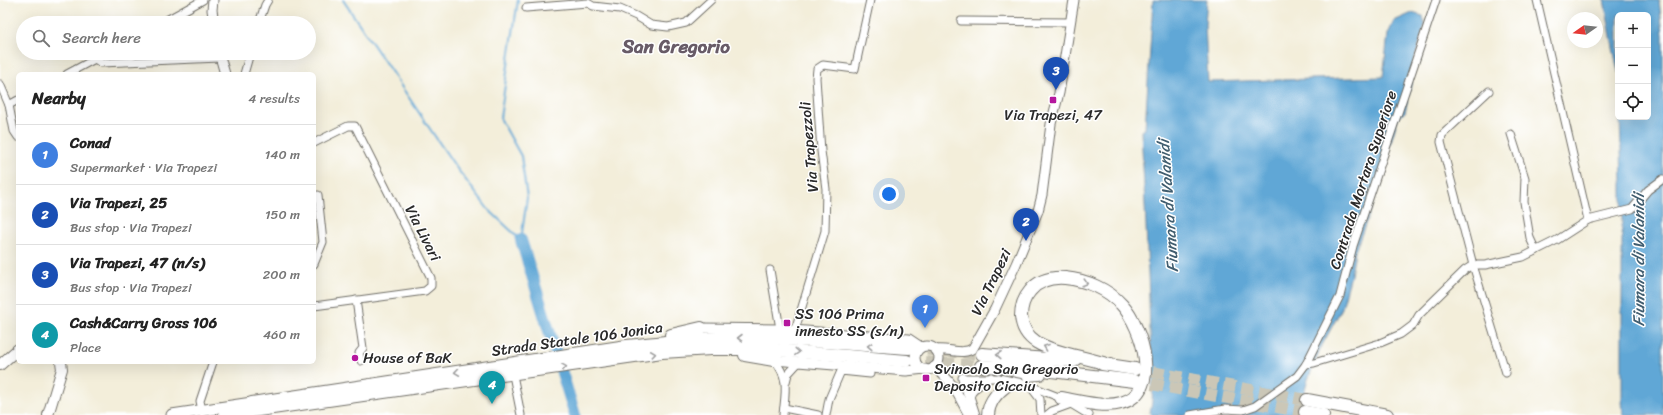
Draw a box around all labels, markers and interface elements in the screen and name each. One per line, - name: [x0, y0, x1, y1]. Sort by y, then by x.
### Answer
- north arrow: [1567, 12, 1603, 48]
- map controls: [1615, 12, 1651, 120]
- button: +: [1615, 12, 1651, 48]
- search box: [16, 16, 316, 60]
- text: Search here: [62, 25, 141, 51]
- icon: search: [30, 27, 52, 49]
- district label: San Gregorio: [621, 30, 730, 63]
- button: −: [1615, 48, 1651, 84]
- pin: 3: [1043, 57, 1069, 90]
- text: Nearby: [32, 83, 86, 113]
- button: locate: [1615, 84, 1651, 120]
- text: 4 results: [248, 87, 300, 110]
- street label: Contrada Mortara Superiore: [1322, 87, 1404, 273]
- marker: Via Trapezi, 47: [1048, 95, 1058, 105]
- street label: Via Trapezzoli: [792, 100, 826, 193]
- place label: Via Trapezi, 47: [1004, 102, 1103, 128]
- text: Conad: [70, 130, 111, 156]
- water label: Fiumara di Valanidi: [1149, 135, 1187, 273]
- text: 1: [42, 143, 48, 166]
- text: 140 m: [265, 143, 300, 166]
- text: Supermarket · Via Trapezi: [70, 156, 217, 179]
- your location: [879, 184, 899, 204]
- text: Via Trapezi, 25: [70, 190, 167, 216]
- water label: Fiumara di Valanidi: [1624, 190, 1653, 326]
- street label: Via Livari: [398, 200, 449, 267]
- text: 2: [41, 203, 49, 226]
- text: 150 m: [265, 203, 300, 226]
- pin: 2: [1013, 208, 1039, 241]
- text: Bus stop · Via Trapezi: [70, 216, 192, 239]
- street label: Via Trapezi: [964, 243, 1019, 320]
- text: Via Trapezi, 47 (n/s): [70, 250, 205, 276]
- text: 3: [41, 263, 49, 286]
- text: 200 m: [263, 263, 300, 286]
- text: Bus stop · Via Trapezi: [70, 276, 192, 299]
- one-way arrow: [1082, 278, 1089, 287]
- pin: 1: [912, 295, 938, 328]
- place label: SS 106 Prima innesto SS (s/n): [795, 301, 904, 344]
- text: Cash&Carry Gross 106: [70, 310, 217, 336]
- street label: Strada Statale 106 Jonica: [490, 314, 665, 364]
- marker: SS 106 Prima innesto SS (s/n): [782, 318, 792, 328]
- text: 4: [41, 323, 49, 346]
- text: 460 m: [263, 323, 300, 346]
- one-way arrow: [737, 334, 743, 342]
- text: Place: [70, 336, 101, 359]
- one-way arrow: [867, 341, 873, 350]
- one-way arrow: [1042, 344, 1049, 352]
- place label: House of BaK: [363, 345, 452, 371]
- one-way arrow: [794, 347, 800, 356]
- one-way arrow: [650, 350, 656, 359]
- one-way arrow: [996, 351, 1002, 360]
- marker: House of BaK: [350, 353, 360, 363]
- place label: Svincolo San Gregorio Deposito Cicciu: [934, 356, 1079, 399]
- one-way arrow: [561, 363, 567, 372]
- one-way arrow: [454, 367, 461, 376]
- pin: 4: [479, 371, 505, 404]
- marker: Svincolo San Gregorio Deposito Cicciu: [921, 373, 931, 383]

